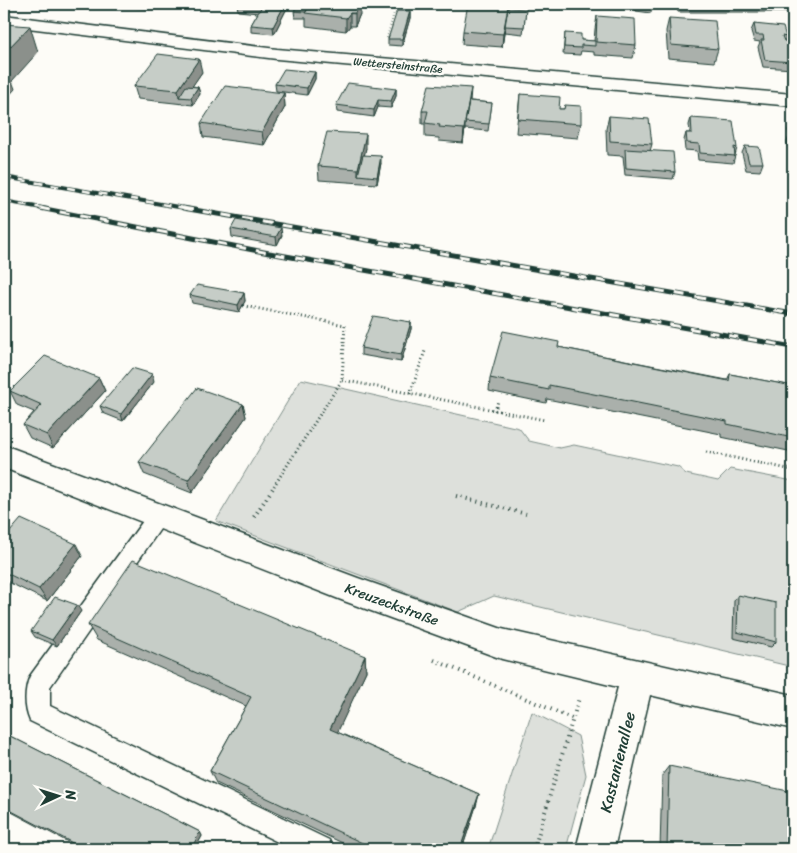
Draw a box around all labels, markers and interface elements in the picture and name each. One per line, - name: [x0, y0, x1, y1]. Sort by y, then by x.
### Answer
- street label: Wettersteinstraße: [353, 52, 444, 79]
- street label: Kreuzeckstraße: [341, 576, 442, 633]
- street label: Kastanienallee: [591, 709, 644, 816]
- north arrow: [32, 770, 82, 820]
- text: N: [58, 788, 83, 801]

